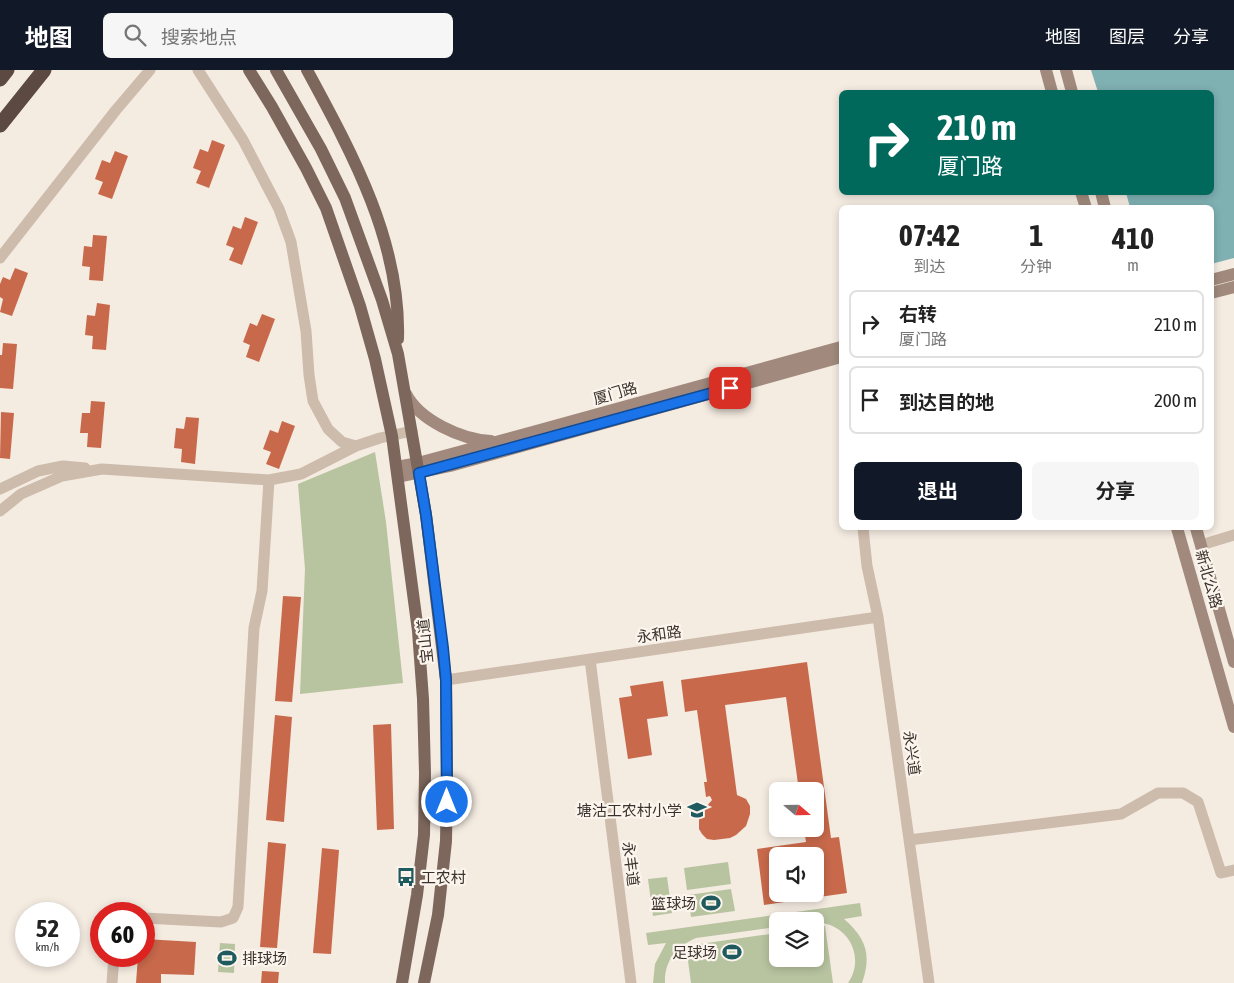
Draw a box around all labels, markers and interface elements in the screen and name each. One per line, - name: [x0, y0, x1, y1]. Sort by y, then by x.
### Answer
- search box: [103, 13, 453, 58]
- icon: search: [121, 21, 149, 49]
- text: 地图: [25, 24, 73, 51]
- text: 搜索地点: [161, 26, 237, 48]
- text: 地图: [1045, 26, 1081, 47]
- text: 图层: [1109, 26, 1145, 47]
- text: 分享: [1173, 26, 1209, 47]
- text: 210 m: [937, 107, 1016, 147]
- icon: right: [854, 110, 919, 175]
- text: 厦门路: [937, 153, 1003, 179]
- text: 07:42: [899, 218, 960, 252]
- text: 1: [1029, 218, 1043, 252]
- text: 410: [1112, 221, 1154, 255]
- text: m: [1127, 256, 1139, 274]
- text: 到达: [914, 257, 946, 275]
- text: 分钟: [1020, 257, 1052, 275]
- text: 右转: [899, 303, 937, 325]
- icon: right: [856, 310, 884, 338]
- text: 210 m: [1154, 313, 1197, 335]
- text: 厦门路: [899, 330, 947, 348]
- pin: [709, 367, 751, 409]
- icon: arrive: [716, 374, 744, 402]
- street label: 厦门路: [591, 379, 639, 407]
- icon: arrive: [856, 386, 884, 414]
- text: 200 m: [1154, 389, 1197, 411]
- text: 到达目的地: [899, 391, 994, 413]
- button: 退出: [854, 462, 1022, 520]
- button: 分享: [1032, 462, 1199, 520]
- street label: 新北公路: [1193, 548, 1225, 610]
- street label: 宝山道: [414, 618, 436, 664]
- street label: 永和路: [636, 622, 682, 646]
- street label: 永兴道: [900, 730, 924, 776]
- position arrow: [420, 775, 472, 827]
- north arrow: [769, 782, 824, 838]
- map controls: [769, 782, 824, 967]
- school or university icon: 塘沽工农村小学: [686, 799, 708, 821]
- place label: 塘沽工农村小学: [577, 802, 682, 819]
- street label: 永丰道: [620, 841, 642, 887]
- button: sound: [769, 847, 824, 902]
- bus stop icon: 工农村: [395, 866, 417, 888]
- place label: 工农村: [421, 869, 466, 886]
- sports icon: 篮球场: [700, 892, 722, 914]
- place label: 篮球场: [651, 895, 696, 912]
- speed limit sign: 60: [90, 902, 155, 967]
- button: layers: [769, 912, 824, 967]
- text: 52: [36, 914, 59, 942]
- text: km/h: [36, 940, 59, 954]
- sports icon: 足球场: [721, 941, 743, 963]
- place label: 足球场: [672, 944, 717, 961]
- sports icon: 排球场: [216, 947, 238, 969]
- place label: 排球场: [242, 950, 287, 967]

